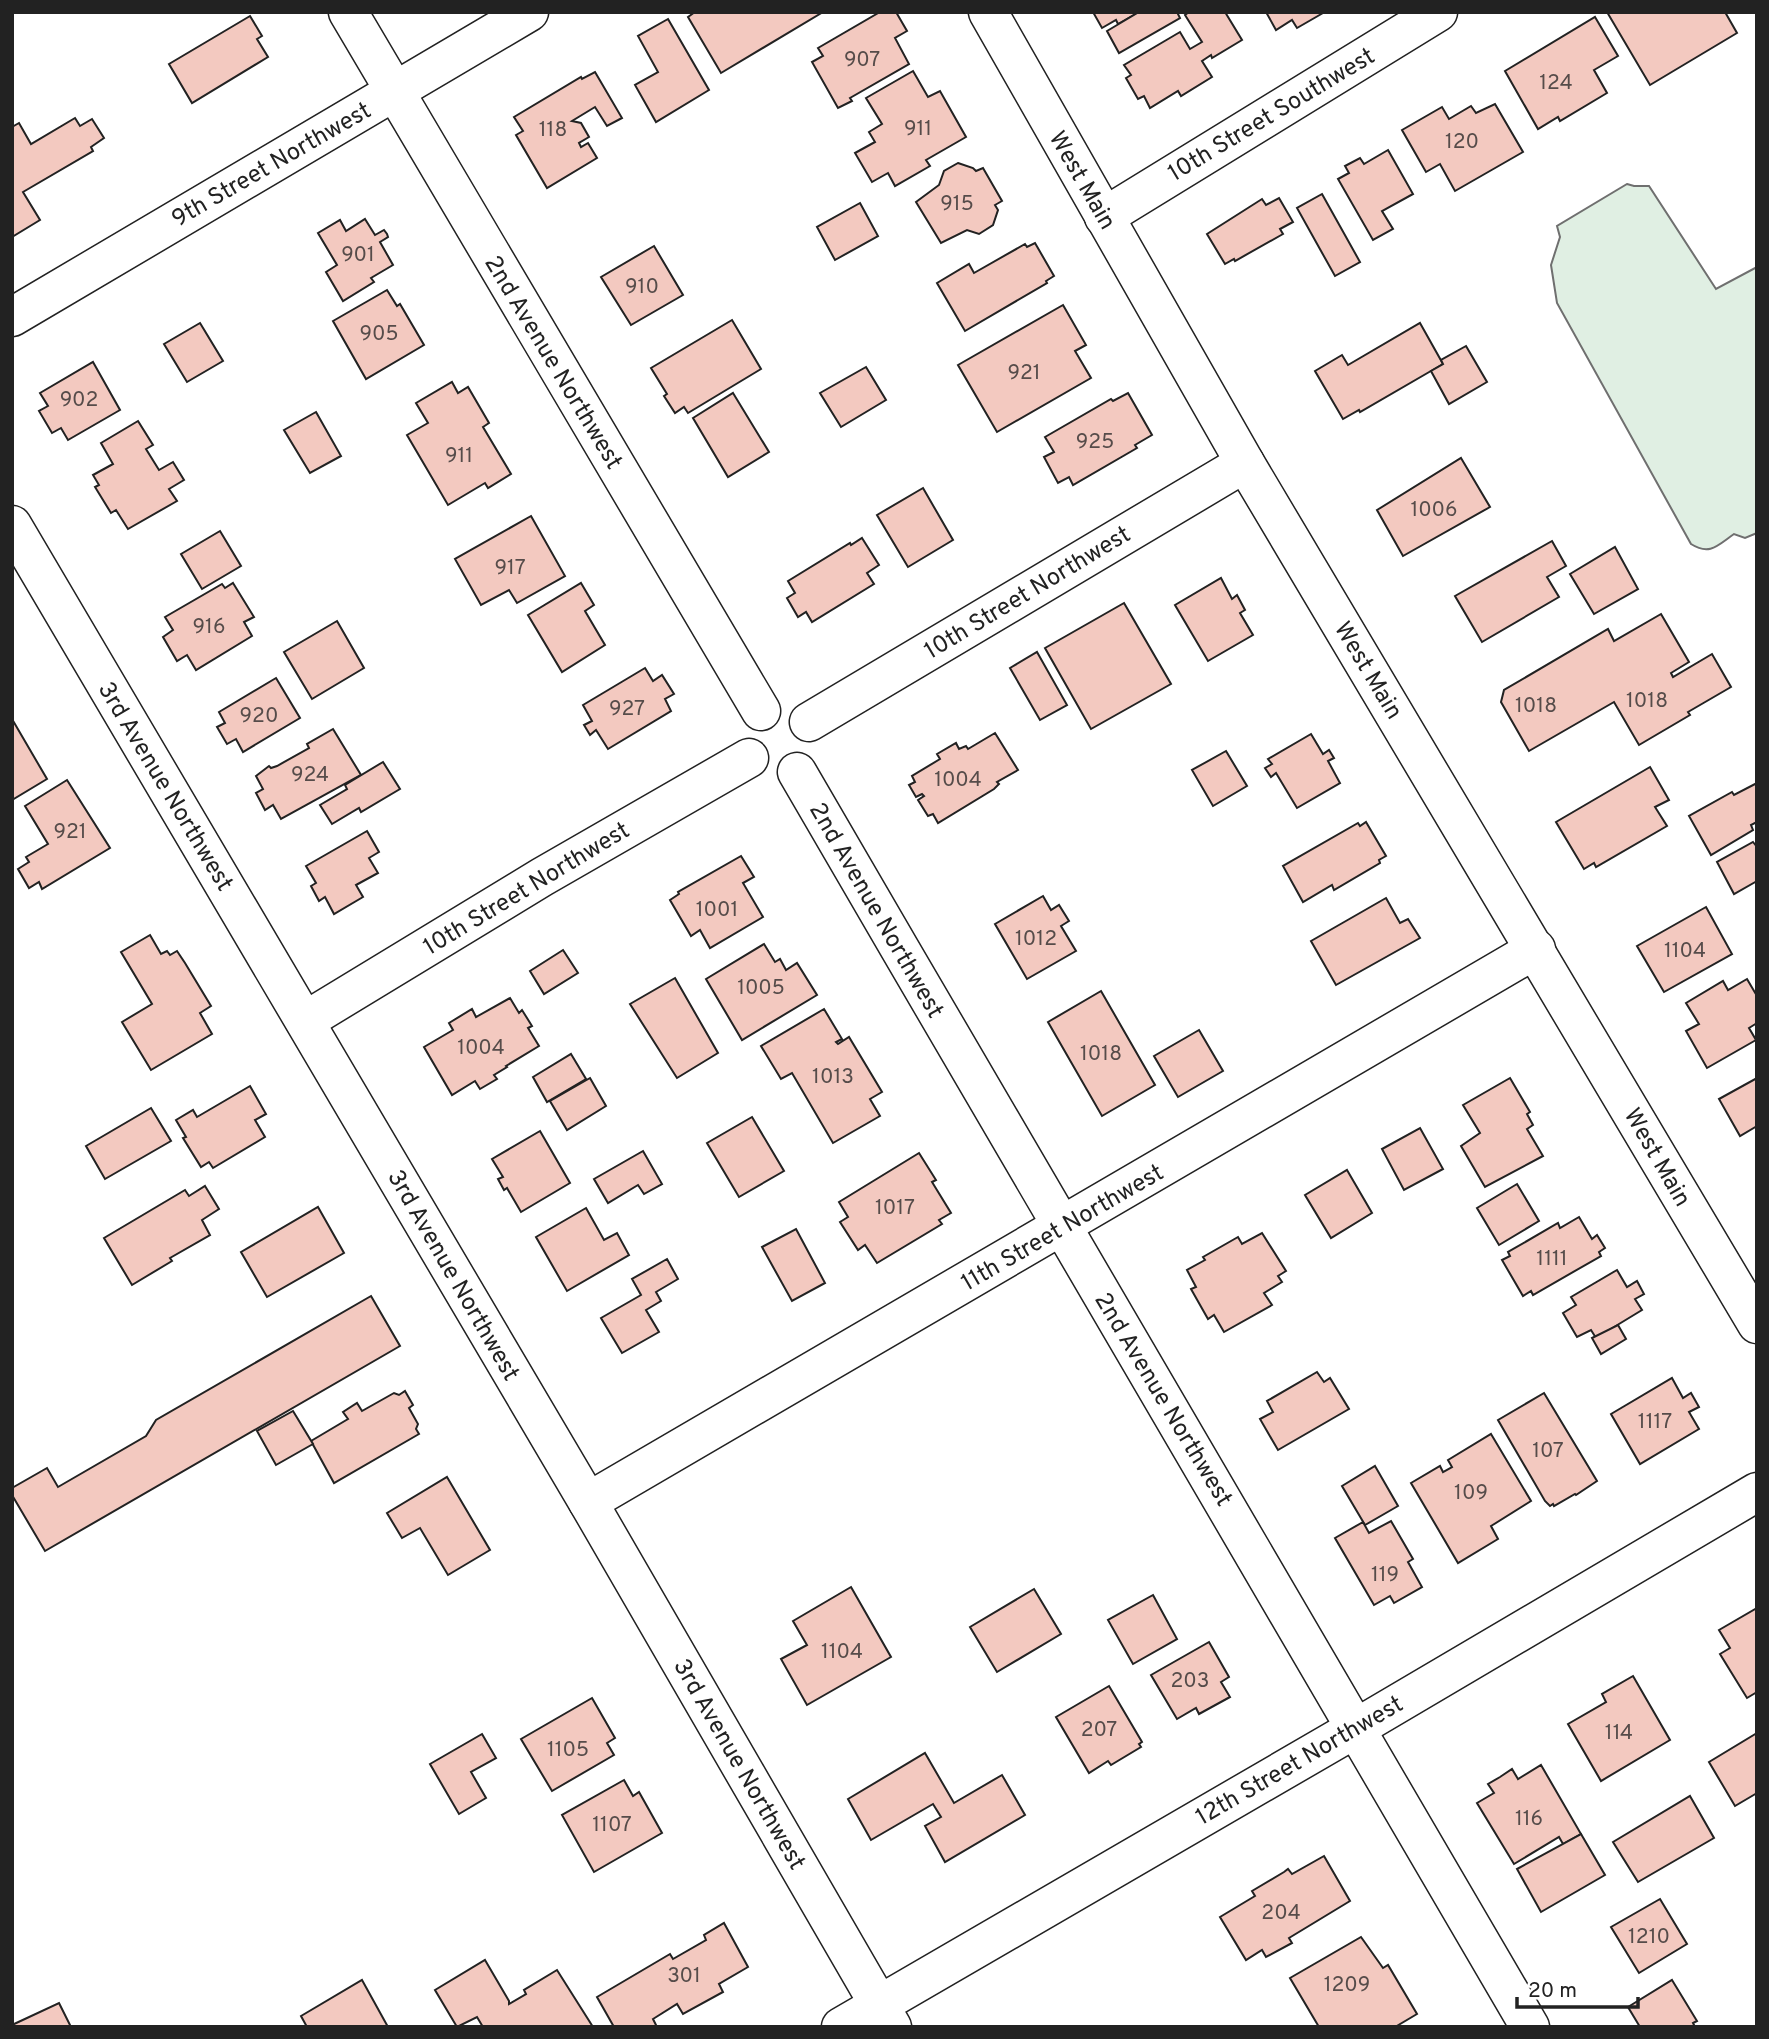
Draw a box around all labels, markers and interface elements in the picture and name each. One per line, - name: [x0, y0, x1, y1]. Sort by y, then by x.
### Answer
- street label: 10th Street Southwest: [1163, 42, 1381, 189]
- house number: 907: [844, 47, 880, 74]
- house number: 124: [1539, 70, 1573, 97]
- street label: 9th Street Northwest: [167, 96, 377, 235]
- house number: 911: [904, 116, 932, 143]
- house number: 118: [539, 117, 567, 144]
- street label: West Main: [1041, 126, 1121, 236]
- house number: 120: [1445, 129, 1479, 156]
- house number: 915: [940, 191, 974, 218]
- house number: 901: [341, 242, 375, 269]
- street label: 2nd Avenue Northwest: [477, 251, 628, 475]
- house number: 910: [625, 274, 659, 301]
- house number: 905: [360, 321, 398, 348]
- house number: 921: [1007, 360, 1041, 387]
- house number: 902: [60, 387, 98, 414]
- house number: 925: [1076, 429, 1114, 456]
- house number: 911: [445, 443, 473, 470]
- house number: 1006: [1410, 497, 1458, 524]
- street label: 10th Street Northwest: [919, 520, 1137, 667]
- house number: 917: [494, 555, 526, 582]
- house number: 916: [193, 614, 225, 641]
- street label: West Main: [1326, 617, 1408, 725]
- street label: 3rd Avenue Northwest: [90, 677, 239, 897]
- house number: 1018: [1626, 688, 1668, 715]
- house number: 1018: [1515, 693, 1557, 720]
- house number: 927: [609, 696, 645, 723]
- house number: 920: [240, 703, 278, 730]
- house number: 924: [291, 762, 329, 789]
- house number: 1004: [934, 767, 982, 794]
- street label: 2nd Avenue Northwest: [801, 798, 949, 1024]
- street label: 10th Street Northwest: [418, 816, 636, 963]
- house number: 921: [53, 819, 87, 846]
- house number: 1001: [696, 897, 738, 924]
- house number: 1012: [1015, 926, 1057, 953]
- house number: 1104: [1664, 938, 1706, 965]
- house number: 1005: [737, 975, 785, 1002]
- house number: 1004: [457, 1035, 505, 1062]
- house number: 1018: [1080, 1041, 1122, 1068]
- house number: 1013: [812, 1064, 854, 1091]
- street label: West Main: [1616, 1103, 1696, 1213]
- street label: 11th Street Northwest: [956, 1159, 1170, 1299]
- street label: 3rd Avenue Northwest: [380, 1165, 525, 1387]
- house number: 1017: [875, 1195, 915, 1222]
- house number: 1111: [1536, 1246, 1568, 1273]
- street label: 2nd Avenue Northwest: [1087, 1288, 1238, 1512]
- house number: 1117: [1638, 1409, 1672, 1436]
- house number: 107: [1532, 1438, 1564, 1465]
- house number: 109: [1454, 1480, 1488, 1507]
- house number: 119: [1371, 1562, 1399, 1589]
- house number: 1104: [821, 1639, 863, 1666]
- street label: 3rd Avenue Northwest: [666, 1654, 811, 1876]
- house number: 203: [1171, 1668, 1209, 1695]
- street label: 12th Street Northwest: [1191, 1690, 1409, 1833]
- house number: 207: [1081, 1717, 1117, 1744]
- house number: 114: [1605, 1720, 1633, 1747]
- house number: 1105: [547, 1737, 589, 1764]
- house number: 116: [1515, 1806, 1543, 1833]
- house number: 1107: [592, 1812, 632, 1839]
- house number: 204: [1261, 1900, 1301, 1927]
- house number: 1210: [1628, 1924, 1670, 1951]
- house number: 301: [667, 1963, 701, 1990]
- scale bar: [1517, 1966, 1638, 2010]
- house number: 1209: [1324, 1972, 1370, 1999]
- text: 20 m: [1528, 1978, 1577, 2005]

